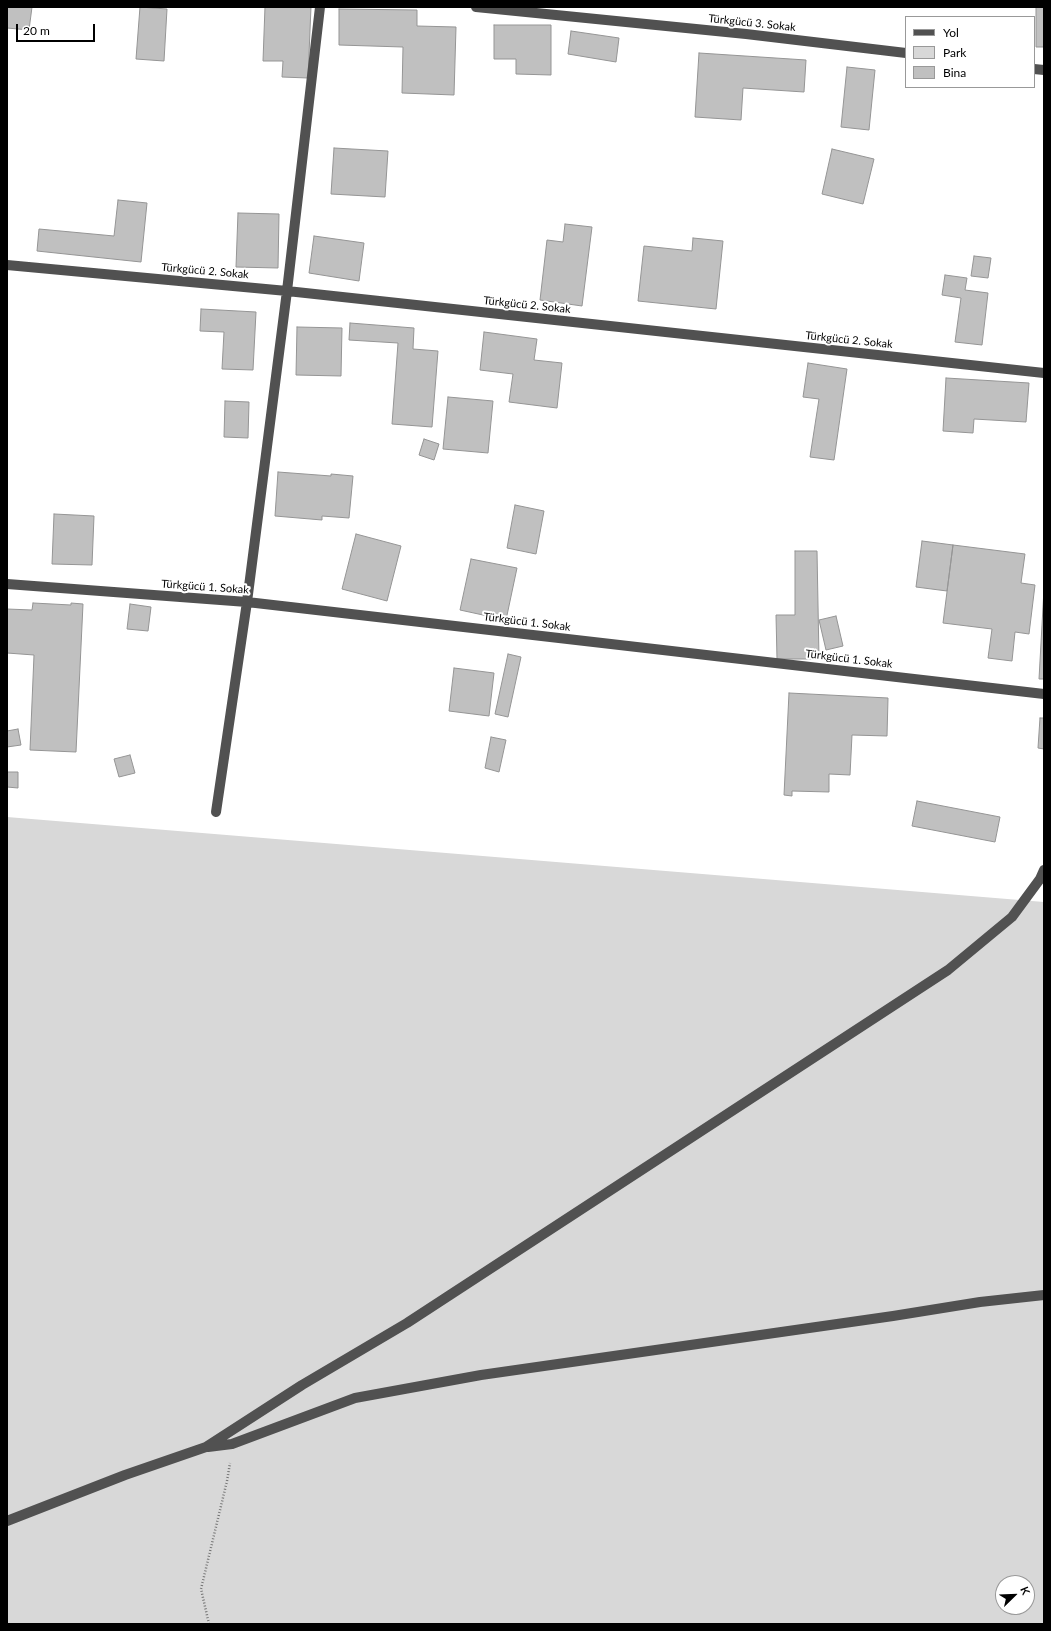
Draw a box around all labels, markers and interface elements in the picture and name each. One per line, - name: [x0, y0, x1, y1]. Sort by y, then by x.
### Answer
- street label: Türkgücü 3. Sokak: [708, 12, 796, 34]
- scale bar: [18, 16, 97, 42]
- legend: [905, 16, 1035, 88]
- text: 20 m: [23, 23, 50, 38]
- text: Yol: [943, 25, 959, 40]
- text: Park: [943, 45, 966, 60]
- text: Bina: [943, 65, 966, 80]
- street label: Türkgücü 2. Sokak: [161, 261, 249, 281]
- street label: Türkgücü 2. Sokak: [483, 294, 571, 316]
- street label: Türkgücü 2. Sokak: [805, 329, 893, 351]
- street label: Türkgücü 1. Sokak: [161, 577, 249, 597]
- street label: Türkgücü 1. Sokak: [483, 610, 571, 634]
- street label: Türkgücü 1. Sokak: [805, 647, 893, 671]
- north arrow: [995, 1575, 1035, 1615]
- text: K: [1018, 1584, 1033, 1597]

